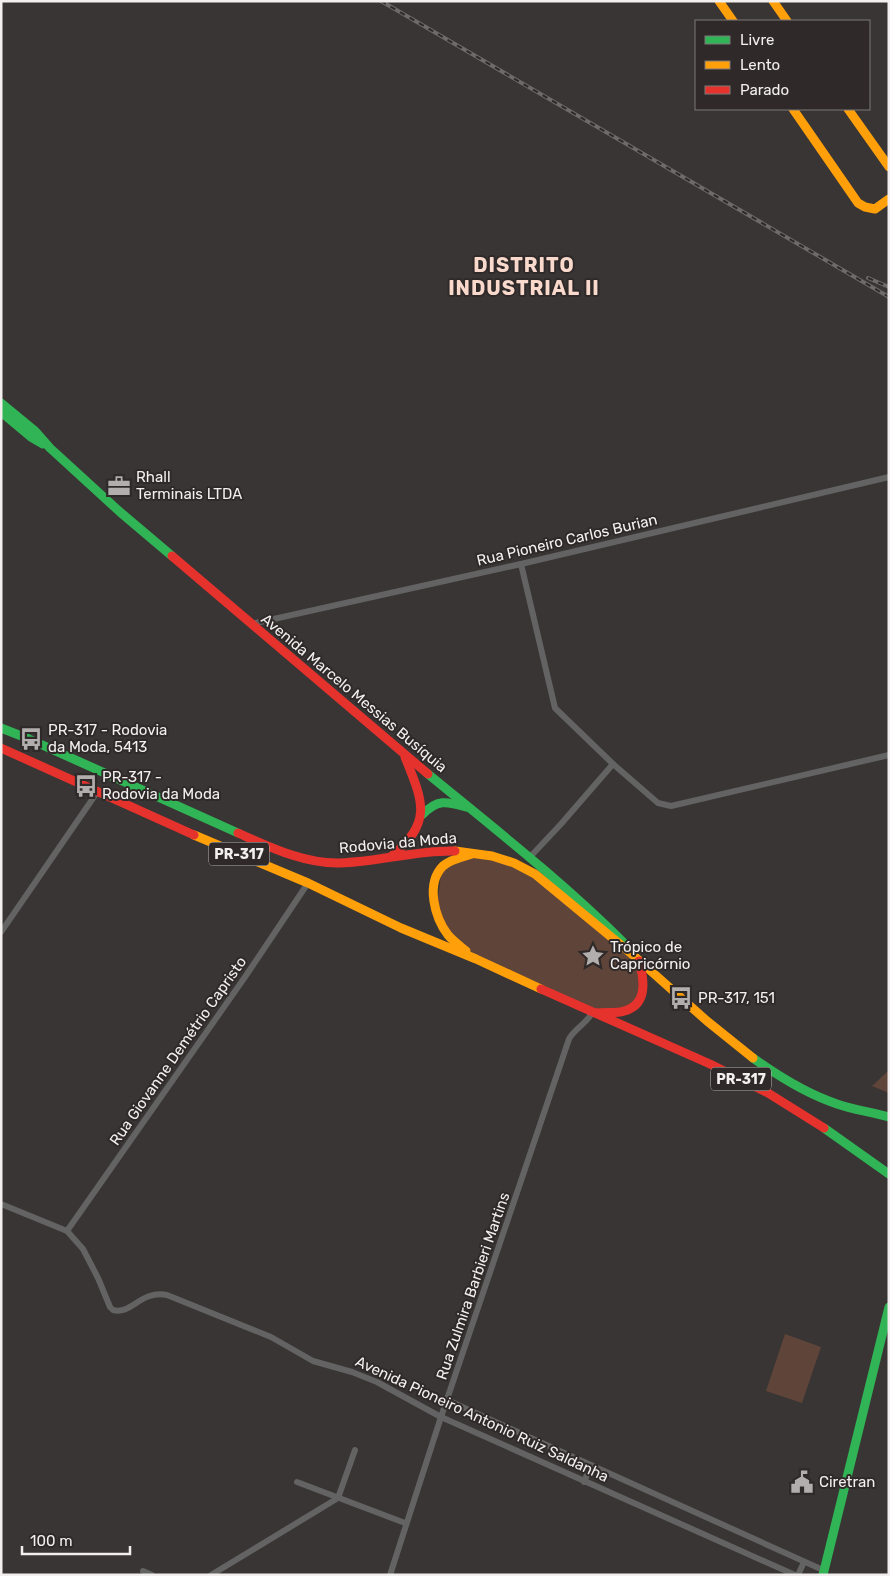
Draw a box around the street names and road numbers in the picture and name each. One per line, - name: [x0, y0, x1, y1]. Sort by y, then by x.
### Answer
- street label: Rua Pioneiro Carlos Burian: [475, 510, 659, 570]
- street label: Avenida Marcelo Messias Busíquia: [257, 610, 451, 776]
- street label: Rodovia da Moda: [338, 829, 458, 857]
- road number: PR-317: [209, 842, 269, 866]
- street label: Rua Giovanne Demétrio Capristo: [106, 953, 250, 1149]
- road number: PR-317: [711, 1068, 771, 1090]
- street label: Rua Zulmira Barbieri Martins: [432, 1190, 514, 1382]
- street label: Avenida Pioneiro Antonio Ruiz Saldanha: [353, 1352, 611, 1486]

